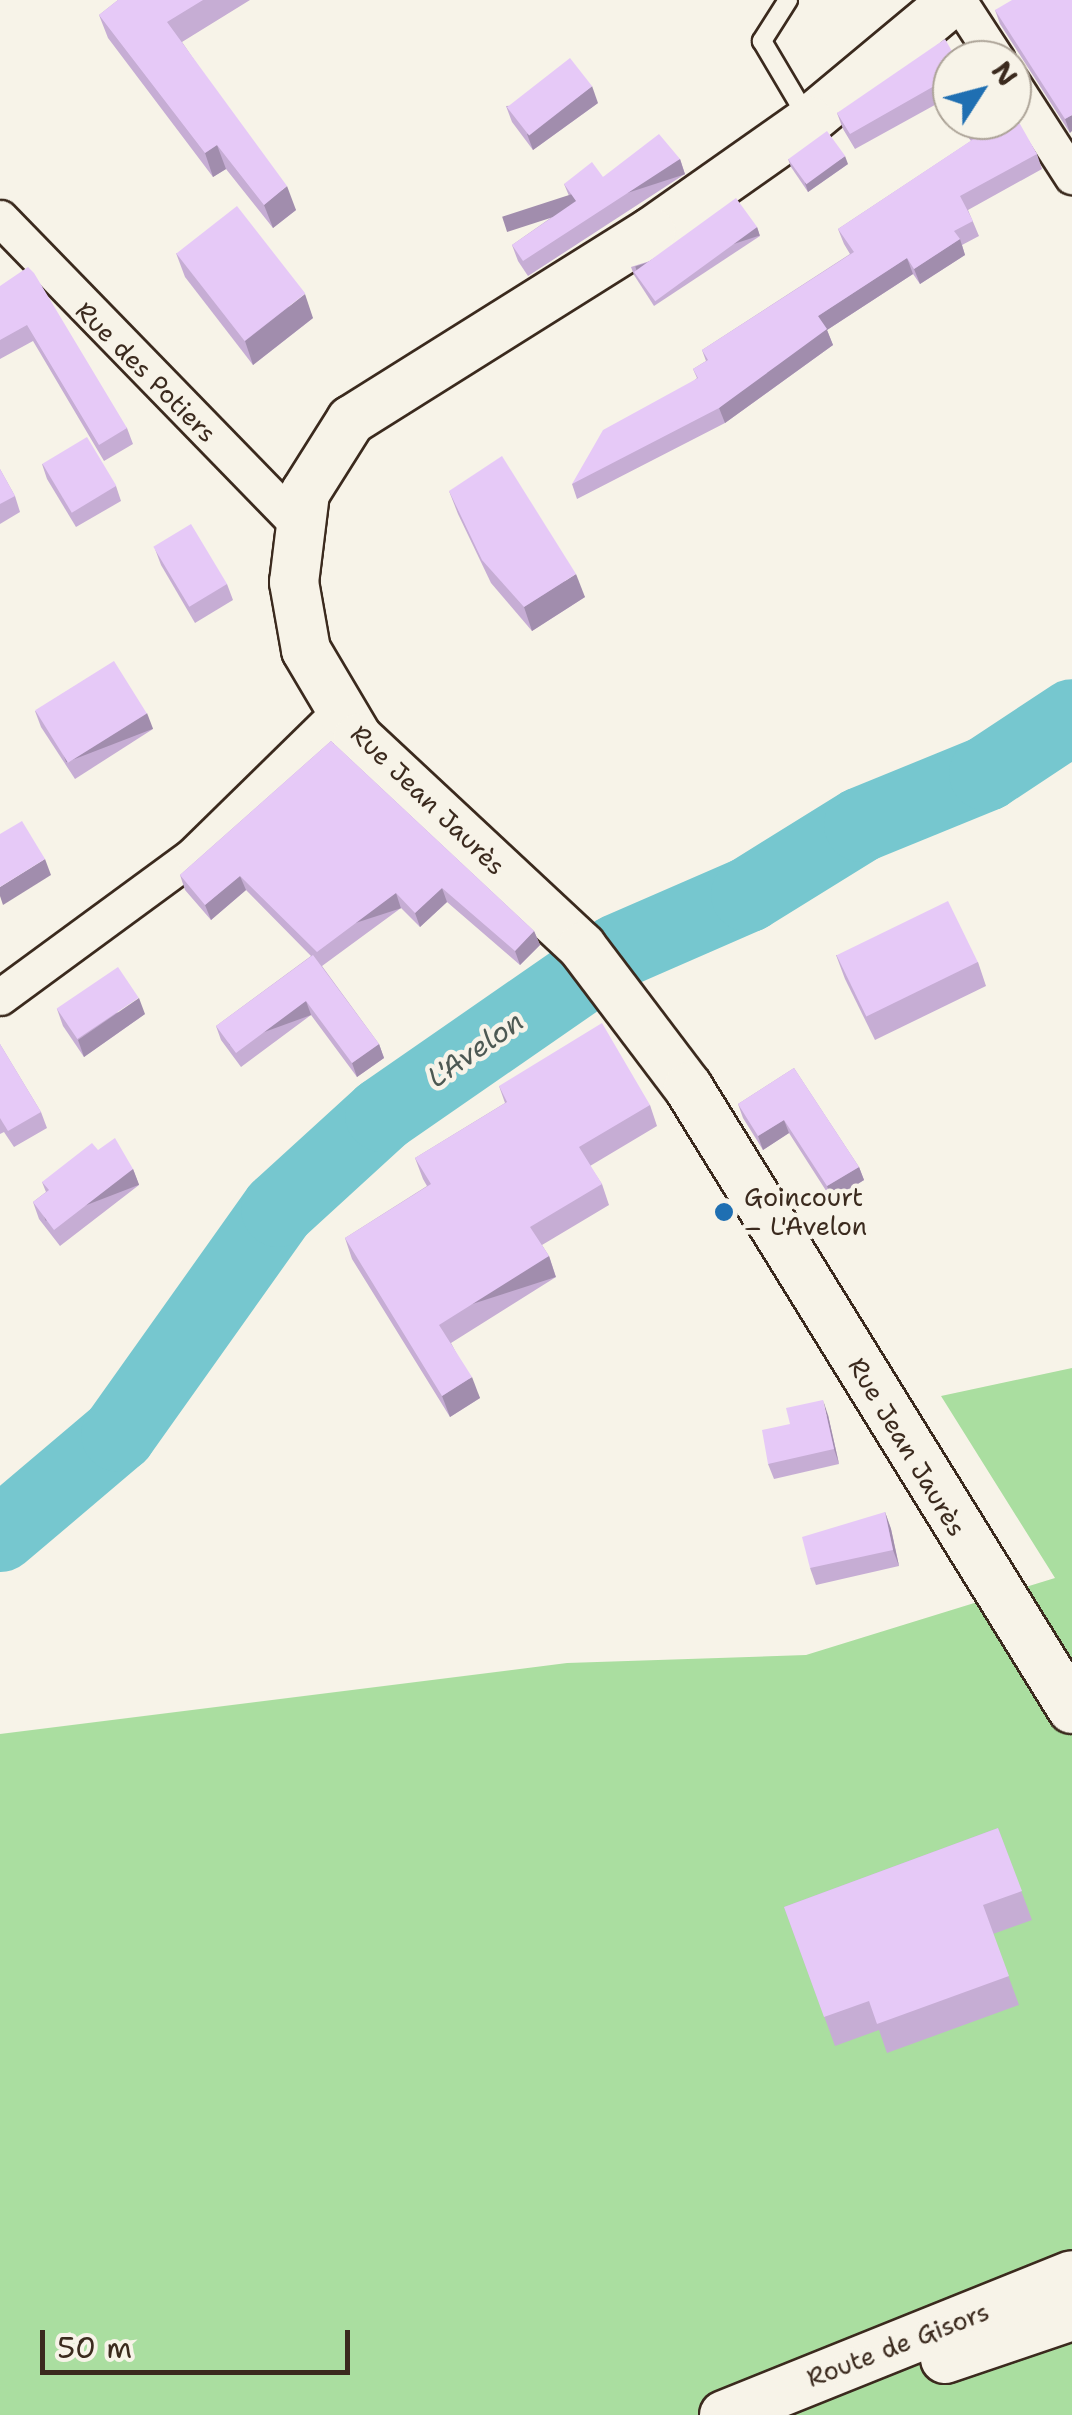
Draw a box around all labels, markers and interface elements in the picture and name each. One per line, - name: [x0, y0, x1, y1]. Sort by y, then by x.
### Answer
- north arrow: [932, 40, 1032, 140]
- text: N: [983, 53, 1027, 94]
- street label: Rue des Potiers: [69, 295, 223, 449]
- street label: Rue Jean Jaurès: [345, 719, 511, 881]
- water label: L'Avelon: [420, 1004, 530, 1094]
- place label: Goincourt – L'Avelon: [744, 1183, 867, 1242]
- marker: Goincourt – L'Avelon: [713, 1201, 735, 1223]
- street label: Rue Jean Jaurès: [842, 1352, 972, 1542]
- street label: Route de Gisors: [803, 2296, 993, 2394]
- scale bar: [45, 2310, 355, 2372]
- text: 50 m: [57, 2327, 132, 2368]

